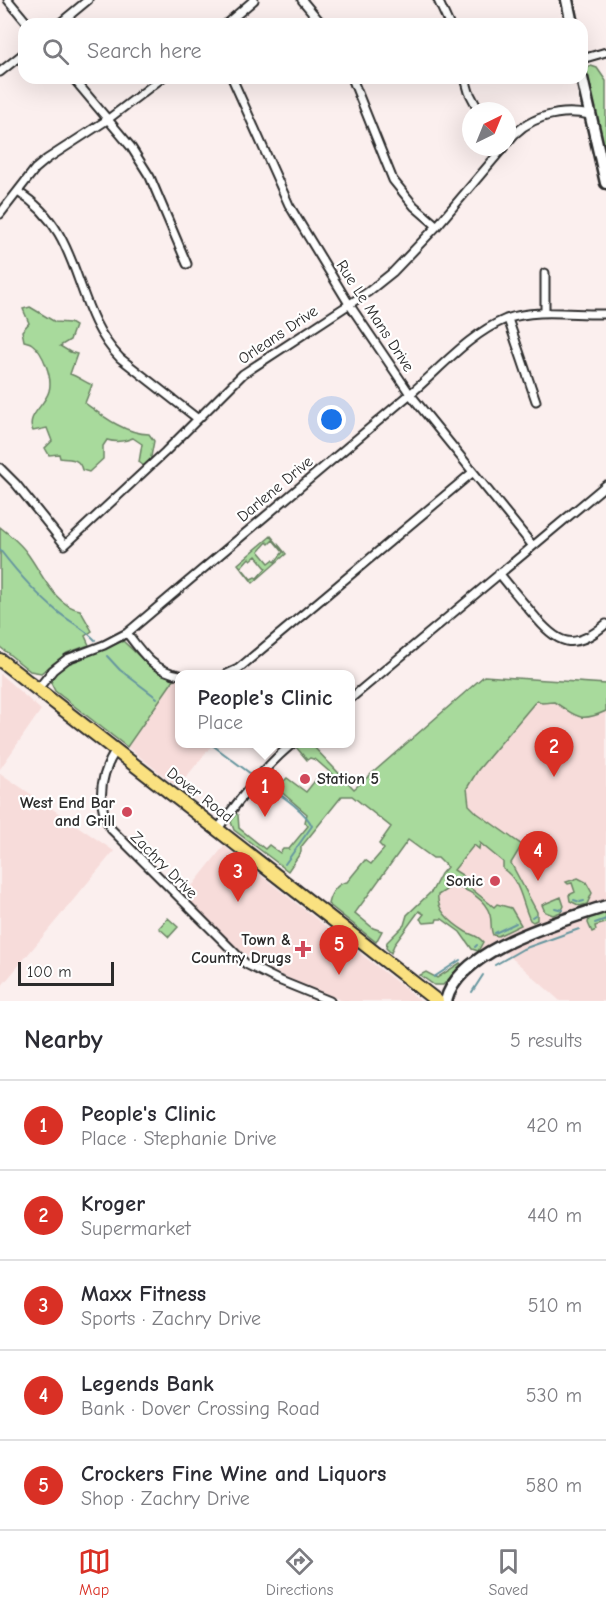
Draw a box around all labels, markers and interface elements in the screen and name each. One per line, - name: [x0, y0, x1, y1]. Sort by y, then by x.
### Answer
- search box: [18, 18, 588, 84]
- icon: search: [39, 35, 72, 68]
- text: Search here: [87, 38, 202, 64]
- north arrow: [462, 102, 516, 156]
- street label: Rue Le Mans Drive: [332, 257, 418, 375]
- street label: Orleans Drive: [235, 302, 321, 368]
- your location: [317, 405, 346, 434]
- street label: Darlene Drive: [234, 452, 316, 526]
- popup: [175, 670, 355, 748]
- text: People's Clinic: [198, 685, 332, 711]
- text: Place: [198, 711, 243, 734]
- pin: 2: [534, 728, 574, 777]
- street label: Dover Road: [163, 764, 237, 826]
- pin: 1: [246, 768, 284, 817]
- place label: Station 5: [317, 770, 379, 788]
- marker: Station 5: [298, 772, 312, 786]
- place label: West End Bar and Grill: [20, 794, 116, 830]
- marker: West End Bar and Grill: [120, 805, 134, 819]
- street label: Zachry Drive: [127, 828, 201, 902]
- pin: 4: [518, 832, 558, 881]
- pin: 3: [218, 852, 258, 902]
- place label: Sonic: [446, 872, 483, 890]
- marker: Sonic: [488, 874, 502, 888]
- pin: 5: [320, 926, 358, 975]
- place label: Town & Country Drugs: [191, 931, 291, 967]
- marker: Town & Country Drugs: [296, 942, 310, 956]
- scale bar: [18, 959, 114, 986]
- text: 100 m: [27, 963, 71, 981]
- text: Nearby: [24, 1025, 103, 1055]
- text: 5 results: [510, 1029, 582, 1052]
- text: People's Clinic: [81, 1101, 216, 1127]
- text: 1: [40, 1114, 47, 1137]
- text: 420 m: [526, 1114, 582, 1137]
- text: Place · Stephanie Drive: [81, 1127, 277, 1150]
- text: Kroger: [81, 1191, 145, 1217]
- text: 2: [39, 1204, 48, 1227]
- text: 440 m: [527, 1204, 582, 1227]
- text: Supermarket: [81, 1217, 191, 1240]
- text: Maxx Fitness: [81, 1281, 206, 1307]
- text: 3: [39, 1294, 48, 1317]
- text: 510 m: [528, 1294, 582, 1317]
- text: Sports · Zachry Drive: [81, 1307, 261, 1330]
- text: Legends Bank: [81, 1371, 214, 1397]
- text: 4: [39, 1384, 48, 1407]
- text: 530 m: [526, 1384, 582, 1407]
- text: Bank · Dover Crossing Road: [81, 1397, 320, 1420]
- text: Crockers Fine Wine and Liquors: [81, 1461, 386, 1487]
- text: 5: [38, 1474, 49, 1497]
- text: 580 m: [525, 1474, 582, 1497]
- text: Shop · Zachry Drive: [81, 1487, 250, 1510]
- tab: Map: [78, 1545, 111, 1599]
- tab: Directions: [266, 1545, 333, 1599]
- tab: Saved: [488, 1545, 528, 1599]

